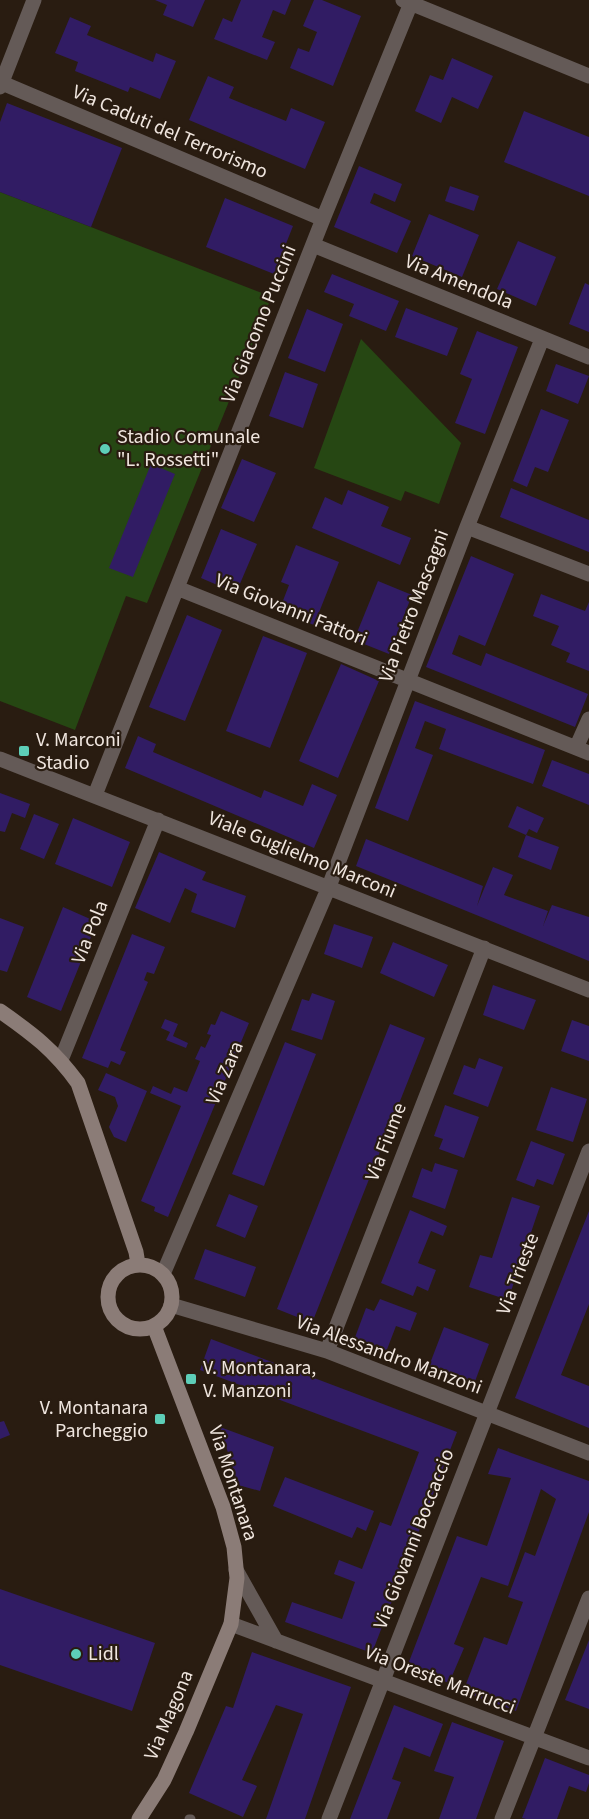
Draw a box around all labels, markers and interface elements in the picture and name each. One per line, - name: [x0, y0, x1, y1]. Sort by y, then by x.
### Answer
- street label: Via Caduti del Terrorismo: [68, 78, 272, 186]
- street label: Via Giacomo Puccini: [214, 241, 304, 407]
- street label: Via Amendola: [401, 248, 517, 316]
- place label: Stadio Comunale "L. Rossetti": [117, 423, 260, 474]
- marker: Stadio Comunale "L. Rossetti": [98, 442, 112, 456]
- street label: Via Pietro Mascagni: [372, 526, 456, 686]
- street label: Via Giovanni Fattori: [211, 567, 371, 653]
- place label: V. Marconi Stadio: [36, 726, 121, 777]
- marker: V. Marconi Stadio: [17, 744, 31, 758]
- street label: Viale Guglielmo Marconi: [204, 804, 400, 906]
- street label: Via Pola: [65, 896, 115, 968]
- street label: Via Zara: [199, 1037, 251, 1109]
- street label: Via Fiume: [358, 1099, 414, 1185]
- street label: Via Trieste: [490, 1229, 546, 1319]
- street label: Via Alessandro Manzoni: [292, 1308, 486, 1402]
- place label: V. Montanara, V. Manzoni: [203, 1354, 316, 1405]
- marker: V. Montanara, V. Manzoni: [184, 1372, 198, 1386]
- place label: V. Montanara Parcheggio: [40, 1394, 148, 1445]
- marker: V. Montanara Parcheggio: [153, 1412, 167, 1426]
- street label: Via Montanara: [201, 1422, 265, 1544]
- street label: Via Giovanni Boccaccio: [367, 1445, 461, 1633]
- street label: Via Oreste Marrucci: [360, 1638, 520, 1722]
- place label: Lidl: [88, 1640, 119, 1668]
- marker: Lidl: [69, 1647, 83, 1661]
- street label: Via Magona: [137, 1666, 201, 1764]

